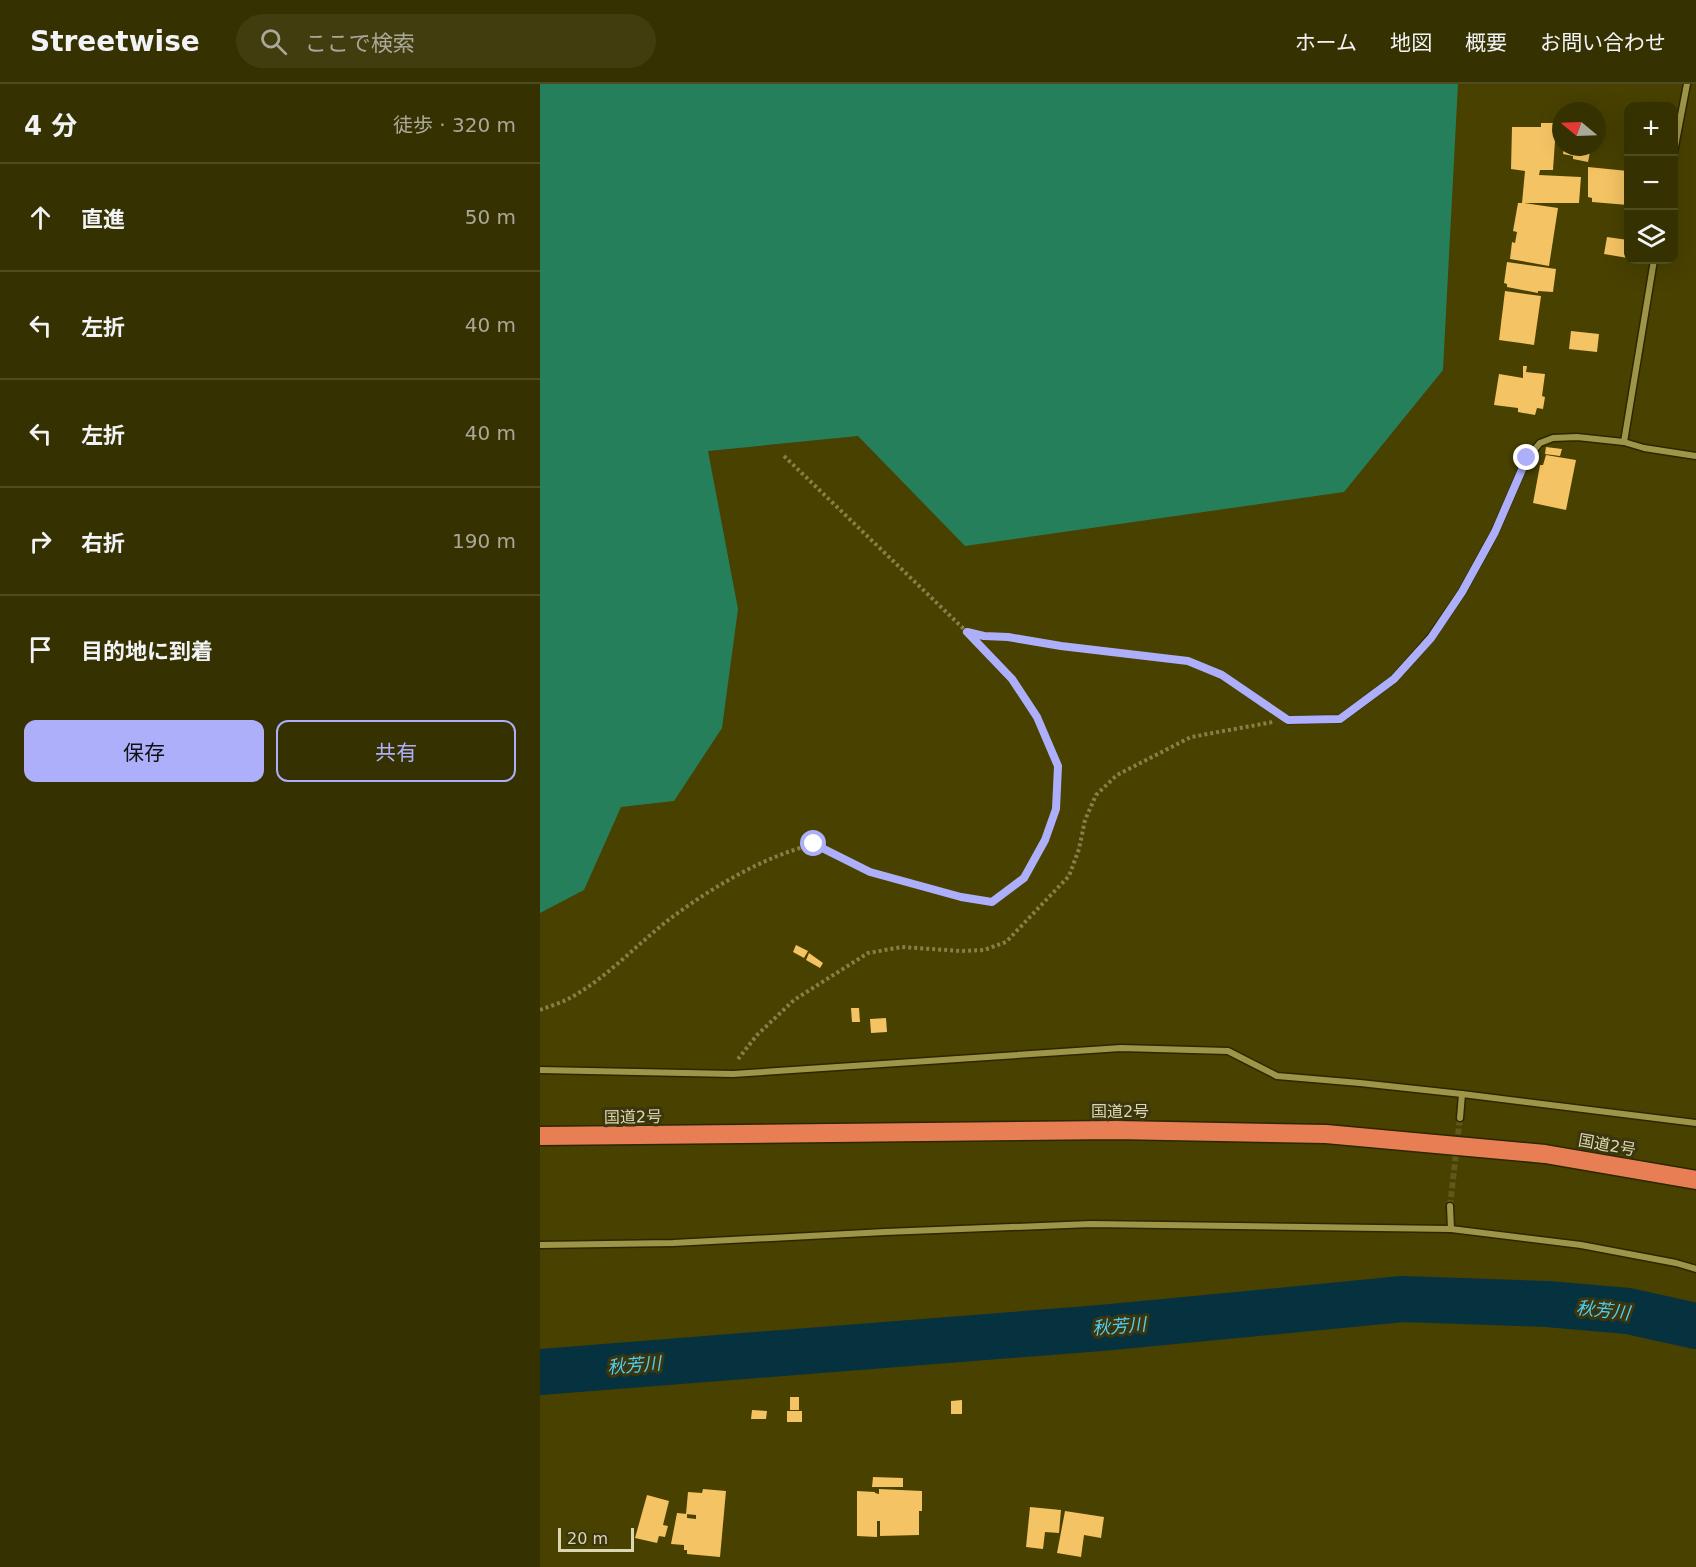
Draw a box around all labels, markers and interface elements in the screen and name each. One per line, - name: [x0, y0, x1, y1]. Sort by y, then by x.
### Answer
- search box: [236, 14, 656, 68]
- text: Streetwise: [30, 25, 200, 58]
- icon: search: [257, 25, 290, 58]
- text: ここで検索: [305, 31, 415, 56]
- text: ホーム: [1295, 31, 1357, 55]
- text: 地図: [1390, 31, 1432, 55]
- text: 概要: [1465, 31, 1507, 55]
- text: お問い合わせ: [1540, 31, 1666, 55]
- north arrow: [1552, 102, 1606, 156]
- map controls: [1624, 102, 1678, 264]
- button: +: [1624, 102, 1678, 156]
- text: 4 分: [24, 111, 77, 141]
- text: 徒歩 · 320 m: [393, 113, 516, 137]
- button: −: [1624, 156, 1678, 210]
- icon: ahead: [24, 201, 57, 234]
- text: 50 m: [465, 205, 516, 229]
- text: 直進: [81, 207, 125, 232]
- button: layers: [1624, 210, 1678, 264]
- icon: left: [24, 309, 57, 342]
- text: 40 m: [465, 313, 516, 337]
- text: 左折: [81, 315, 125, 340]
- icon: left: [24, 417, 57, 450]
- text: 40 m: [465, 421, 516, 445]
- text: 左折: [81, 423, 125, 448]
- route end: [1513, 444, 1539, 470]
- icon: right: [24, 525, 57, 558]
- text: 190 m: [452, 529, 516, 553]
- text: 右折: [81, 531, 125, 556]
- icon: arrive: [24, 633, 57, 666]
- text: 目的地に到着: [81, 639, 213, 664]
- button: 保存: [24, 720, 264, 782]
- button: 共有: [276, 720, 516, 782]
- route start: [800, 830, 826, 856]
- street label: 国道2号: [1091, 1102, 1149, 1121]
- street label: 国道2号: [604, 1107, 662, 1127]
- street label: 国道2号: [1577, 1131, 1637, 1159]
- water label: 秋芳川: [1575, 1297, 1633, 1323]
- water label: 秋芳川: [1091, 1313, 1149, 1339]
- water label: 秋芳川: [606, 1352, 664, 1378]
- scale bar: [558, 1525, 634, 1552]
- text: 20 m: [567, 1529, 608, 1548]

